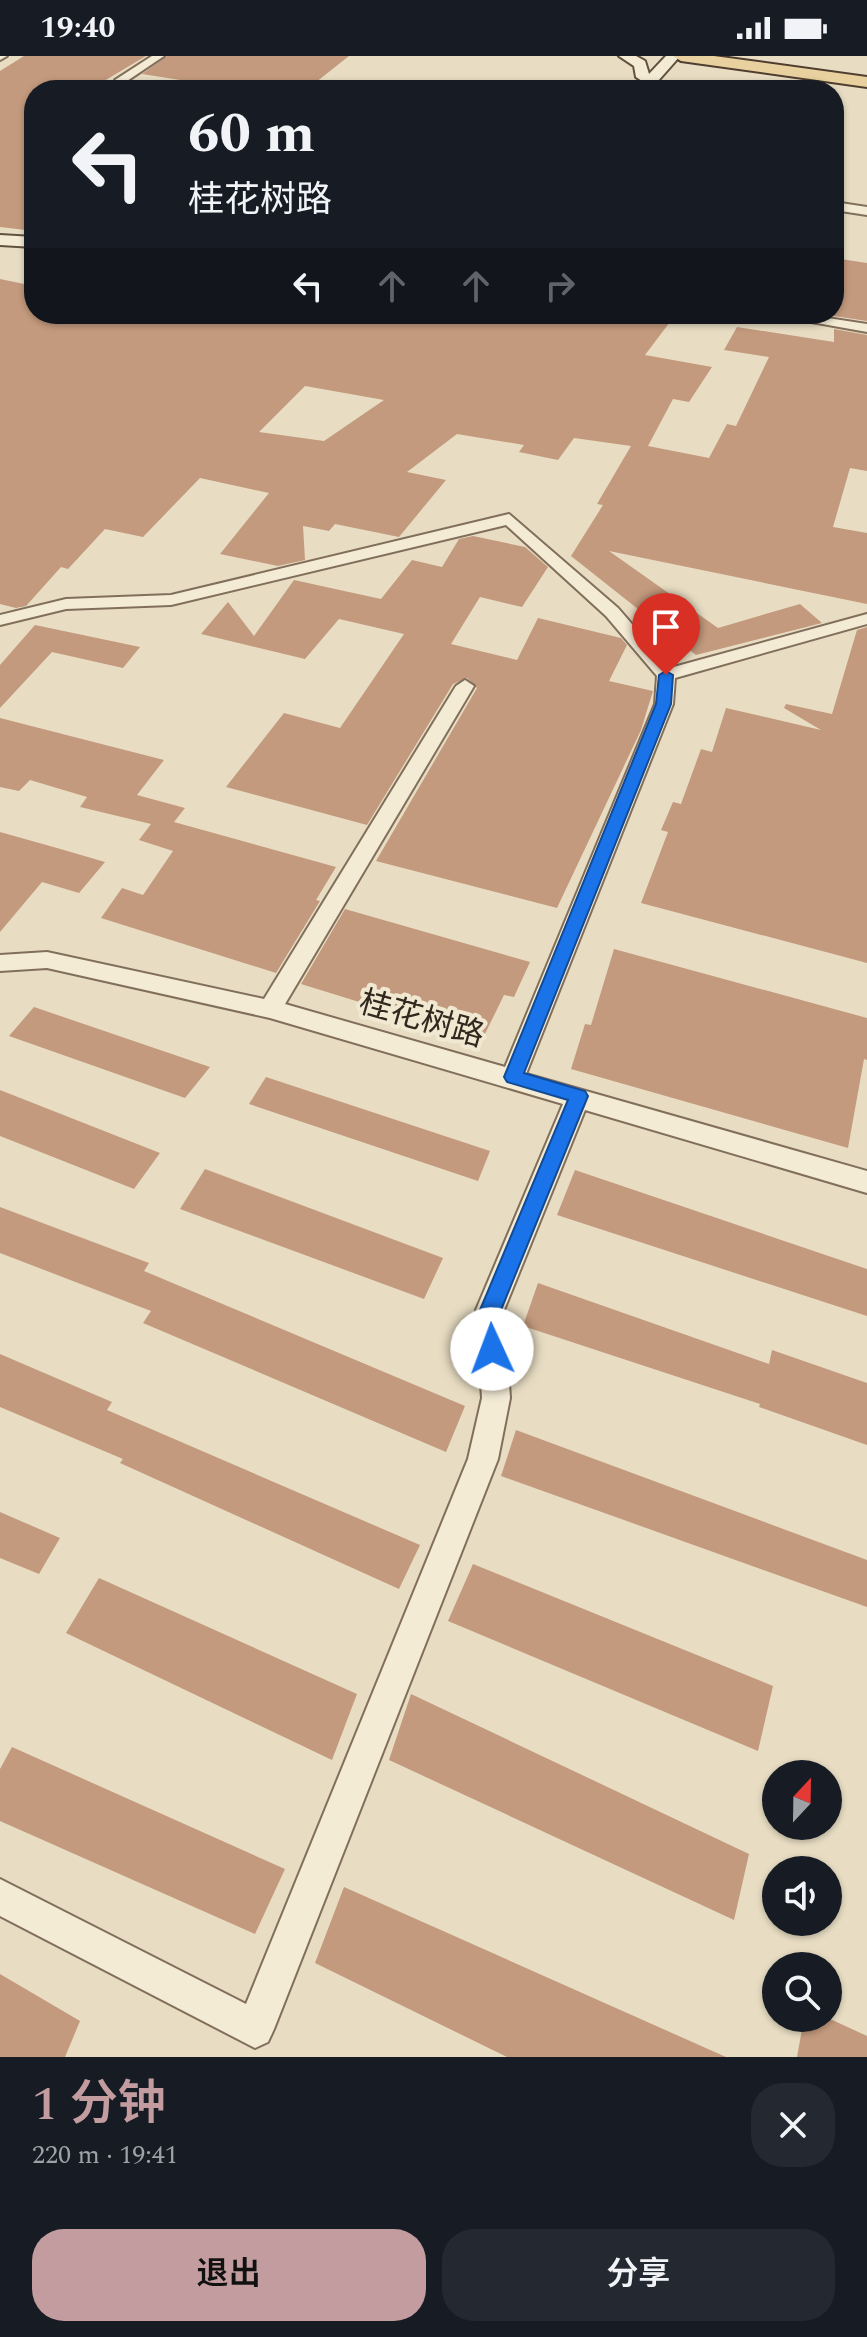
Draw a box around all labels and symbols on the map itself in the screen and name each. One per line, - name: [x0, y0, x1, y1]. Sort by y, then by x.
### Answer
- pin: [632, 593, 700, 675]
- street label: 桂花树路: [353, 978, 490, 1061]
- position arrow: [450, 1307, 534, 1391]
- north arrow: [762, 1760, 842, 1840]

